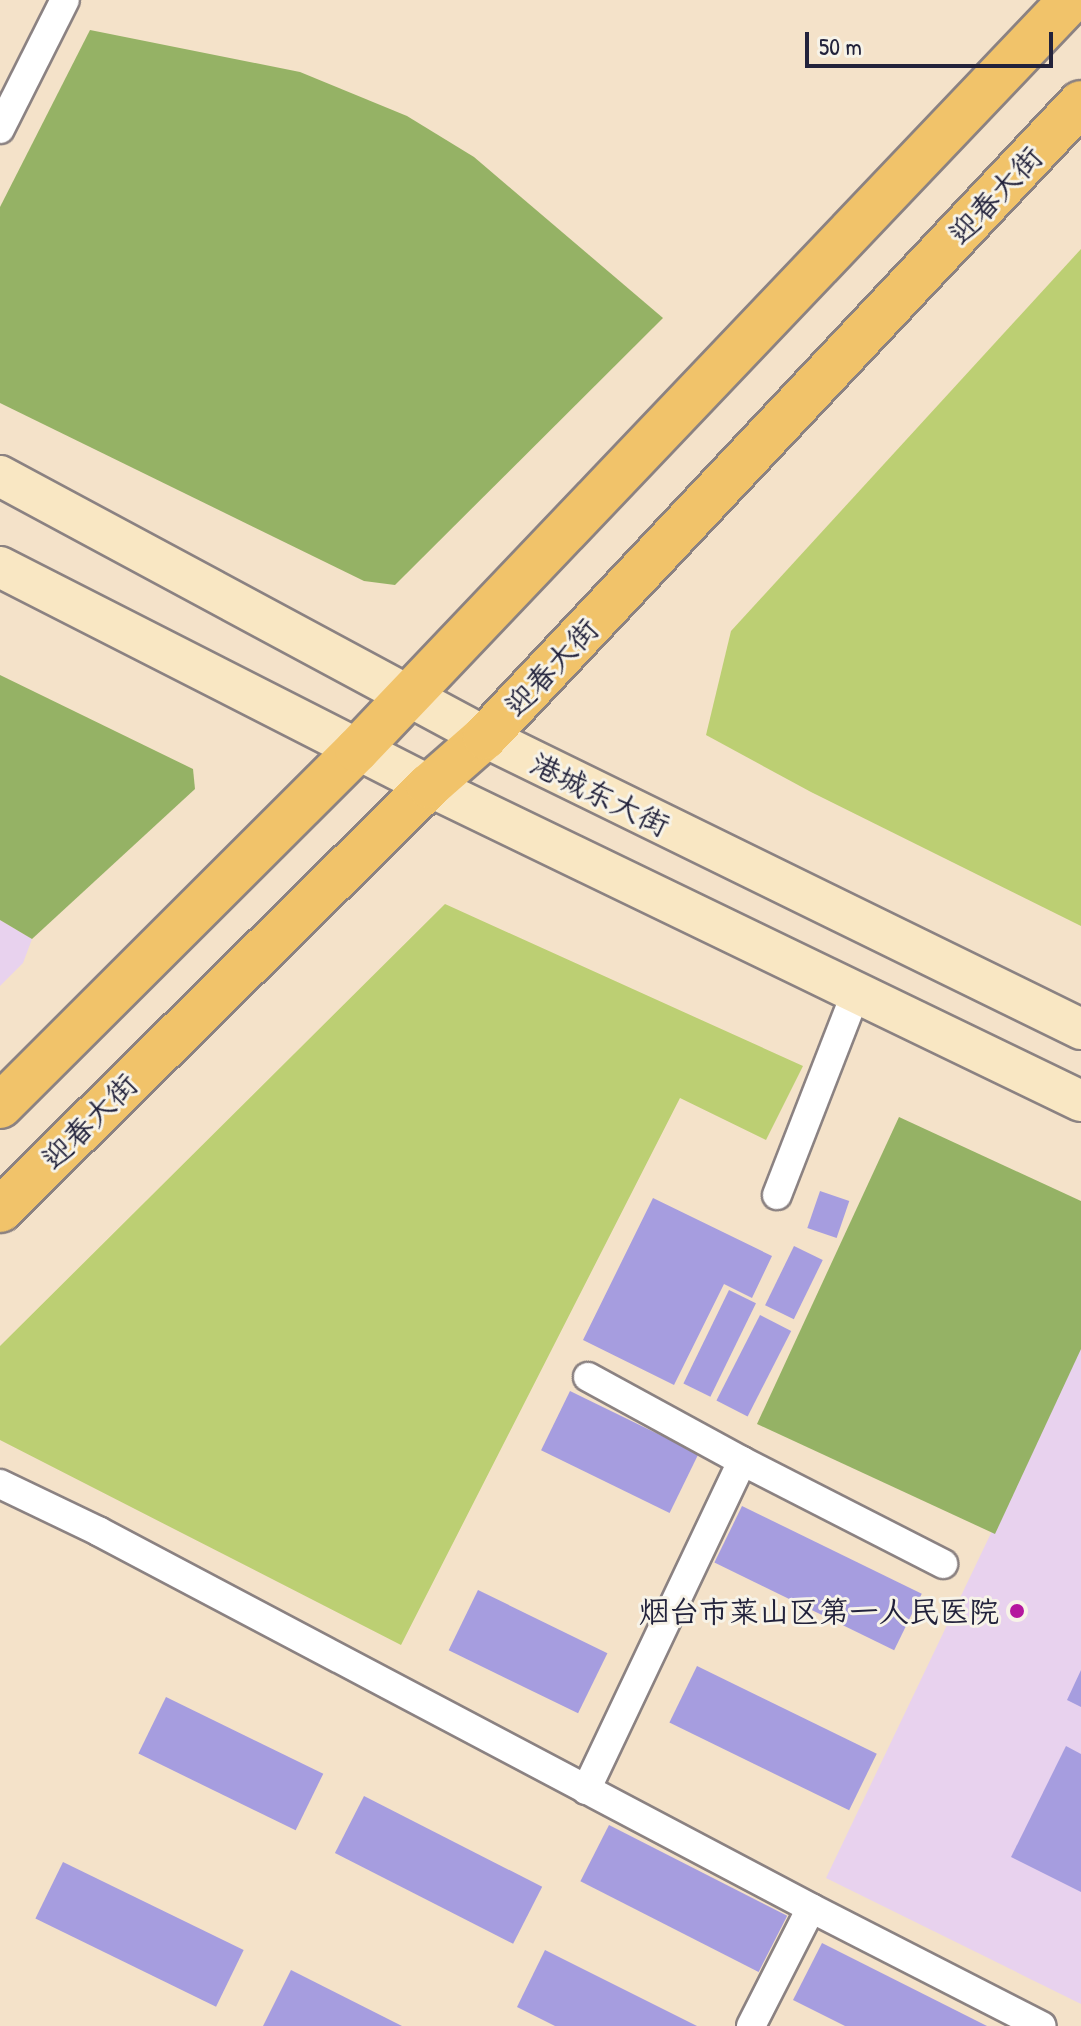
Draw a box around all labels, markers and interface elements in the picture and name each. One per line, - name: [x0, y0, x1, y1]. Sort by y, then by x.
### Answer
- scale bar: [809, 16, 1057, 66]
- text: 50 m: [819, 30, 862, 62]
- street label: 迎春大街: [941, 139, 1049, 251]
- street label: 迎春大街: [497, 611, 605, 723]
- street label: 港城东大街: [525, 745, 675, 843]
- street label: 迎春大街: [34, 1066, 144, 1176]
- place label: 烟台市莱山区第一人民医院: [639, 1593, 999, 1629]
- marker: 烟台市莱山区第一人民医院: [1006, 1600, 1028, 1622]

